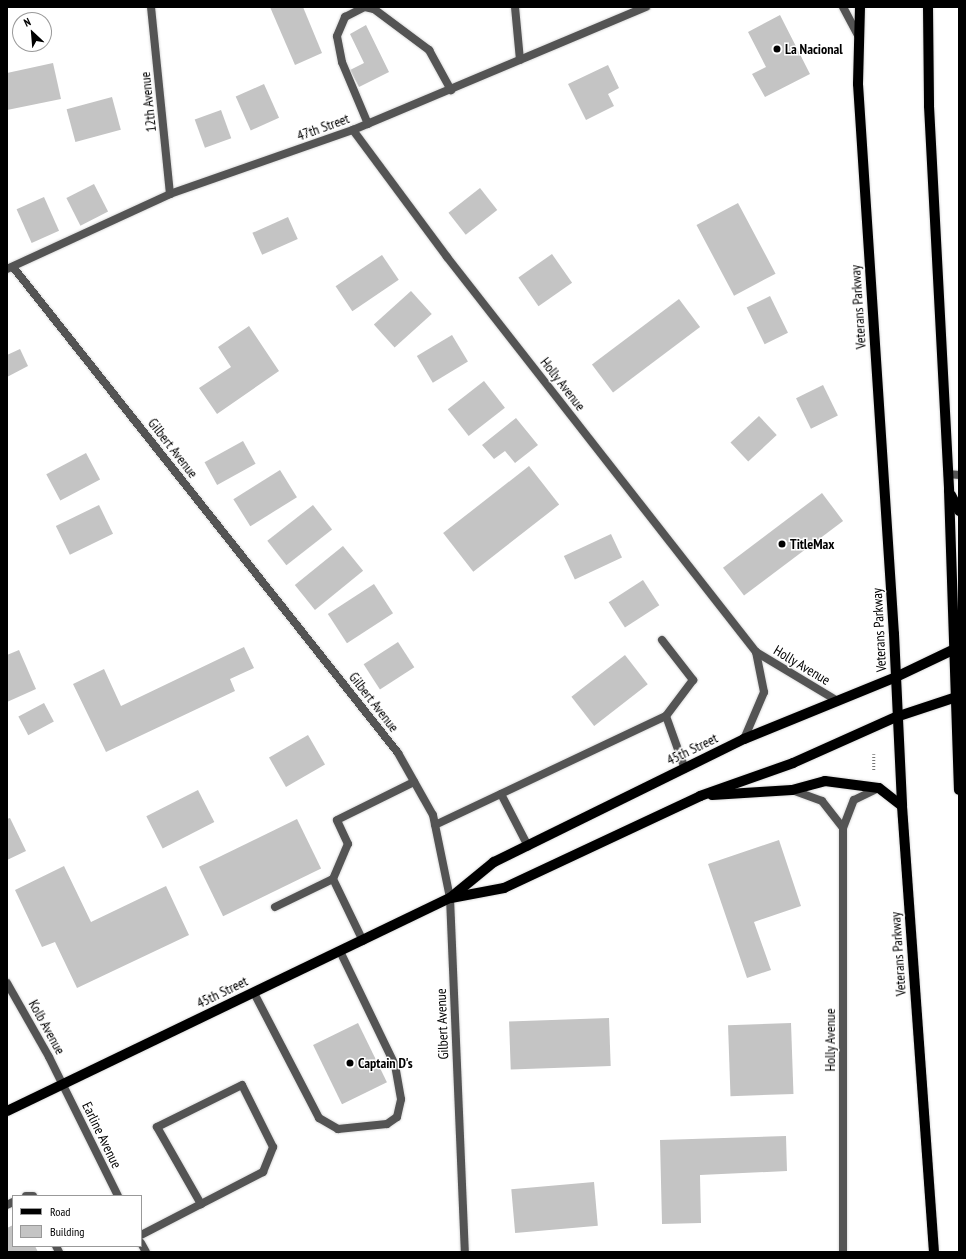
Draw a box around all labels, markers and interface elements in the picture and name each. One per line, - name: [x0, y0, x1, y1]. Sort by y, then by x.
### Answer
- north arrow: [12, 12, 52, 52]
- text: N: [21, 15, 33, 30]
- place label: La Nacional: [785, 41, 843, 57]
- marker: La Nacional: [772, 44, 782, 54]
- street label: 12th Avenue: [136, 71, 160, 133]
- street label: 47th Street: [295, 110, 351, 144]
- street label: Veterans Parkway: [847, 264, 869, 350]
- street label: Holly Avenue: [537, 354, 589, 414]
- street label: Gilbert Avenue: [144, 415, 202, 481]
- place label: TitleMax: [790, 536, 834, 552]
- marker: TitleMax: [777, 539, 787, 549]
- street label: Veterans Parkway: [868, 587, 890, 673]
- street label: Holly Avenue: [770, 641, 834, 689]
- street label: Gilbert Avenue: [345, 669, 403, 735]
- street label: 45th Street: [664, 729, 720, 769]
- street label: Veterans Parkway: [887, 911, 909, 997]
- street label: 45th Street: [194, 972, 250, 1012]
- street label: Gilbert Avenue: [432, 988, 452, 1060]
- street label: Kolb Avenue: [25, 997, 69, 1057]
- street label: Holly Avenue: [822, 1008, 838, 1072]
- place label: Captain D's: [358, 1055, 413, 1071]
- marker: Captain D's: [345, 1058, 355, 1068]
- street label: Earline Avenue: [79, 1099, 125, 1171]
- legend: [12, 1195, 142, 1247]
- text: Road: [50, 1204, 70, 1219]
- text: Building: [50, 1224, 85, 1239]

